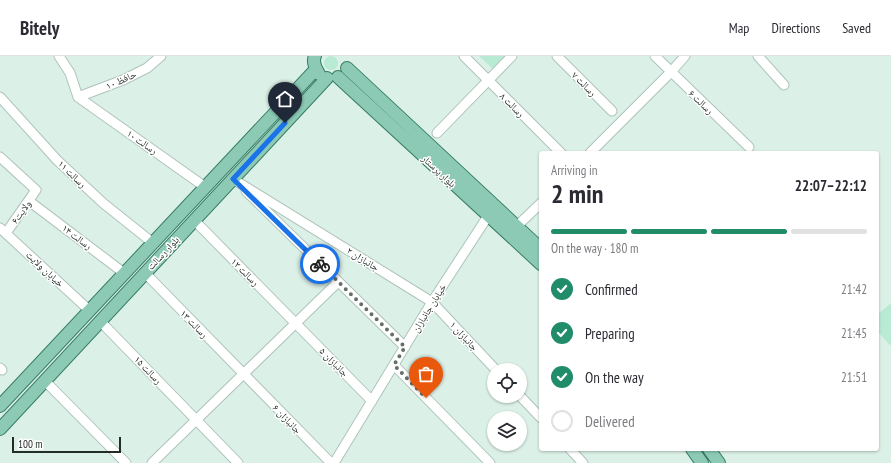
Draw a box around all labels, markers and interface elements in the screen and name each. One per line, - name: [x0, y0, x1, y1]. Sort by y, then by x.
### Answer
- text: Bitely: [20, 16, 59, 40]
- text: Map: [729, 19, 749, 37]
- text: Directions: [771, 19, 820, 37]
- text: Saved: [842, 19, 871, 37]
- street label: حافظ ۱۰: [104, 67, 139, 92]
- street label: رسالت ۷: [569, 69, 599, 99]
- pin: [268, 82, 302, 123]
- street label: رسالت ۶: [686, 87, 716, 117]
- icon: home: [274, 88, 296, 110]
- street label: رسالت ۸: [497, 90, 527, 120]
- street label: رسالت ۱۰: [124, 127, 160, 157]
- street label: بلوار پرستار: [418, 151, 459, 190]
- street label: رسالت ۱۱: [55, 157, 89, 191]
- text: Arriving in: [551, 162, 598, 179]
- text: 22:07–22:12: [795, 176, 867, 195]
- text: 2 min: [551, 177, 604, 210]
- street label: ولایت۶: [8, 197, 34, 226]
- street label: رسالت ۱۴: [59, 221, 95, 253]
- street label: بلوار رسالت: [144, 233, 182, 273]
- text: On the way · 180 m: [551, 240, 638, 257]
- courier: [300, 244, 340, 284]
- street label: جانبازان ۲: [344, 244, 382, 274]
- street label: خیابان ولایت: [23, 248, 67, 290]
- icon: bike: [309, 253, 331, 275]
- street label: رسالت ۱۲: [228, 255, 262, 289]
- icon: check: [551, 278, 573, 300]
- text: Confirmed: [585, 280, 638, 299]
- street label: خیابان جانبازان: [409, 281, 449, 335]
- text: 21:42: [841, 281, 867, 298]
- street label: رسالت ۱۳: [177, 307, 211, 341]
- street label: جانبازان ۱: [447, 318, 481, 354]
- icon: check: [551, 322, 573, 344]
- text: Preparing: [585, 324, 635, 343]
- text: 21:45: [841, 325, 867, 342]
- street label: جانبازان ۵: [317, 345, 352, 380]
- street label: رسالت ۱۵: [131, 353, 165, 387]
- pin: [409, 357, 443, 398]
- icon: bag: [415, 363, 437, 385]
- map controls: [487, 363, 527, 451]
- button: locate: [487, 363, 527, 403]
- icon: check: [551, 366, 573, 388]
- text: On the way: [585, 368, 644, 387]
- text: 21:51: [841, 369, 867, 386]
- street label: جانبازان ۶: [270, 402, 305, 437]
- button: layers: [487, 411, 527, 451]
- text: Delivered: [585, 412, 635, 431]
- scale bar: [12, 435, 121, 454]
- text: 100 m: [18, 437, 42, 451]

